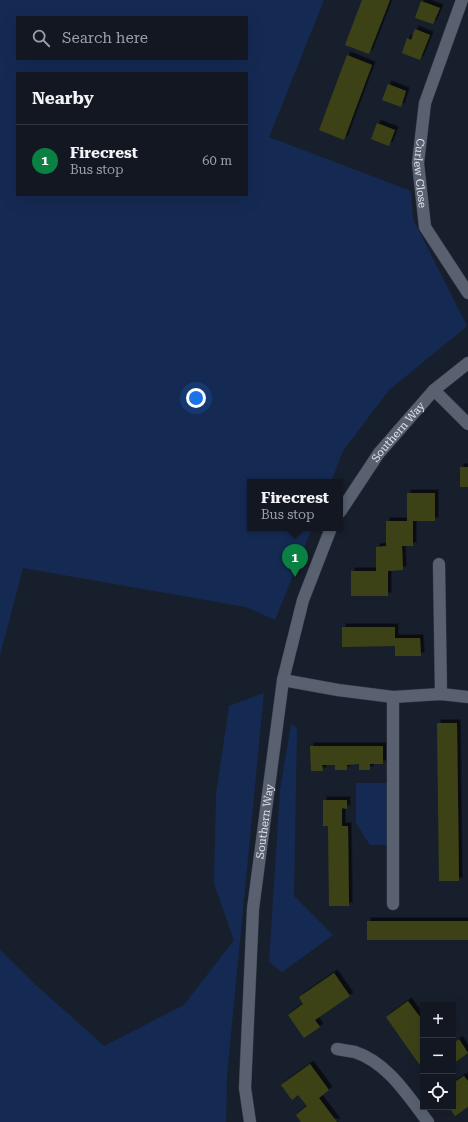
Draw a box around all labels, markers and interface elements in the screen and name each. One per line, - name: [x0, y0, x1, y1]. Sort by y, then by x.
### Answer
- search box: [16, 16, 248, 60]
- icon: search: [30, 27, 52, 49]
- text: Search here: [62, 29, 148, 47]
- text: Nearby: [32, 88, 94, 108]
- street label: Curlew Close: [411, 138, 429, 209]
- text: Firecrest: [70, 144, 138, 162]
- text: 1: [41, 153, 49, 168]
- text: 60 m: [202, 153, 232, 168]
- text: Bus stop: [70, 162, 124, 177]
- your location: [186, 388, 206, 408]
- street label: Southern Way: [369, 399, 428, 465]
- popup: [247, 479, 343, 531]
- text: Firecrest: [261, 489, 329, 507]
- text: Bus stop: [261, 507, 315, 522]
- pin: 1: [282, 544, 308, 577]
- street label: Southern Way: [254, 783, 276, 860]
- map controls: [420, 1002, 456, 1110]
- button: +: [420, 1002, 456, 1038]
- button: −: [420, 1038, 456, 1074]
- button: locate: [420, 1074, 456, 1110]

